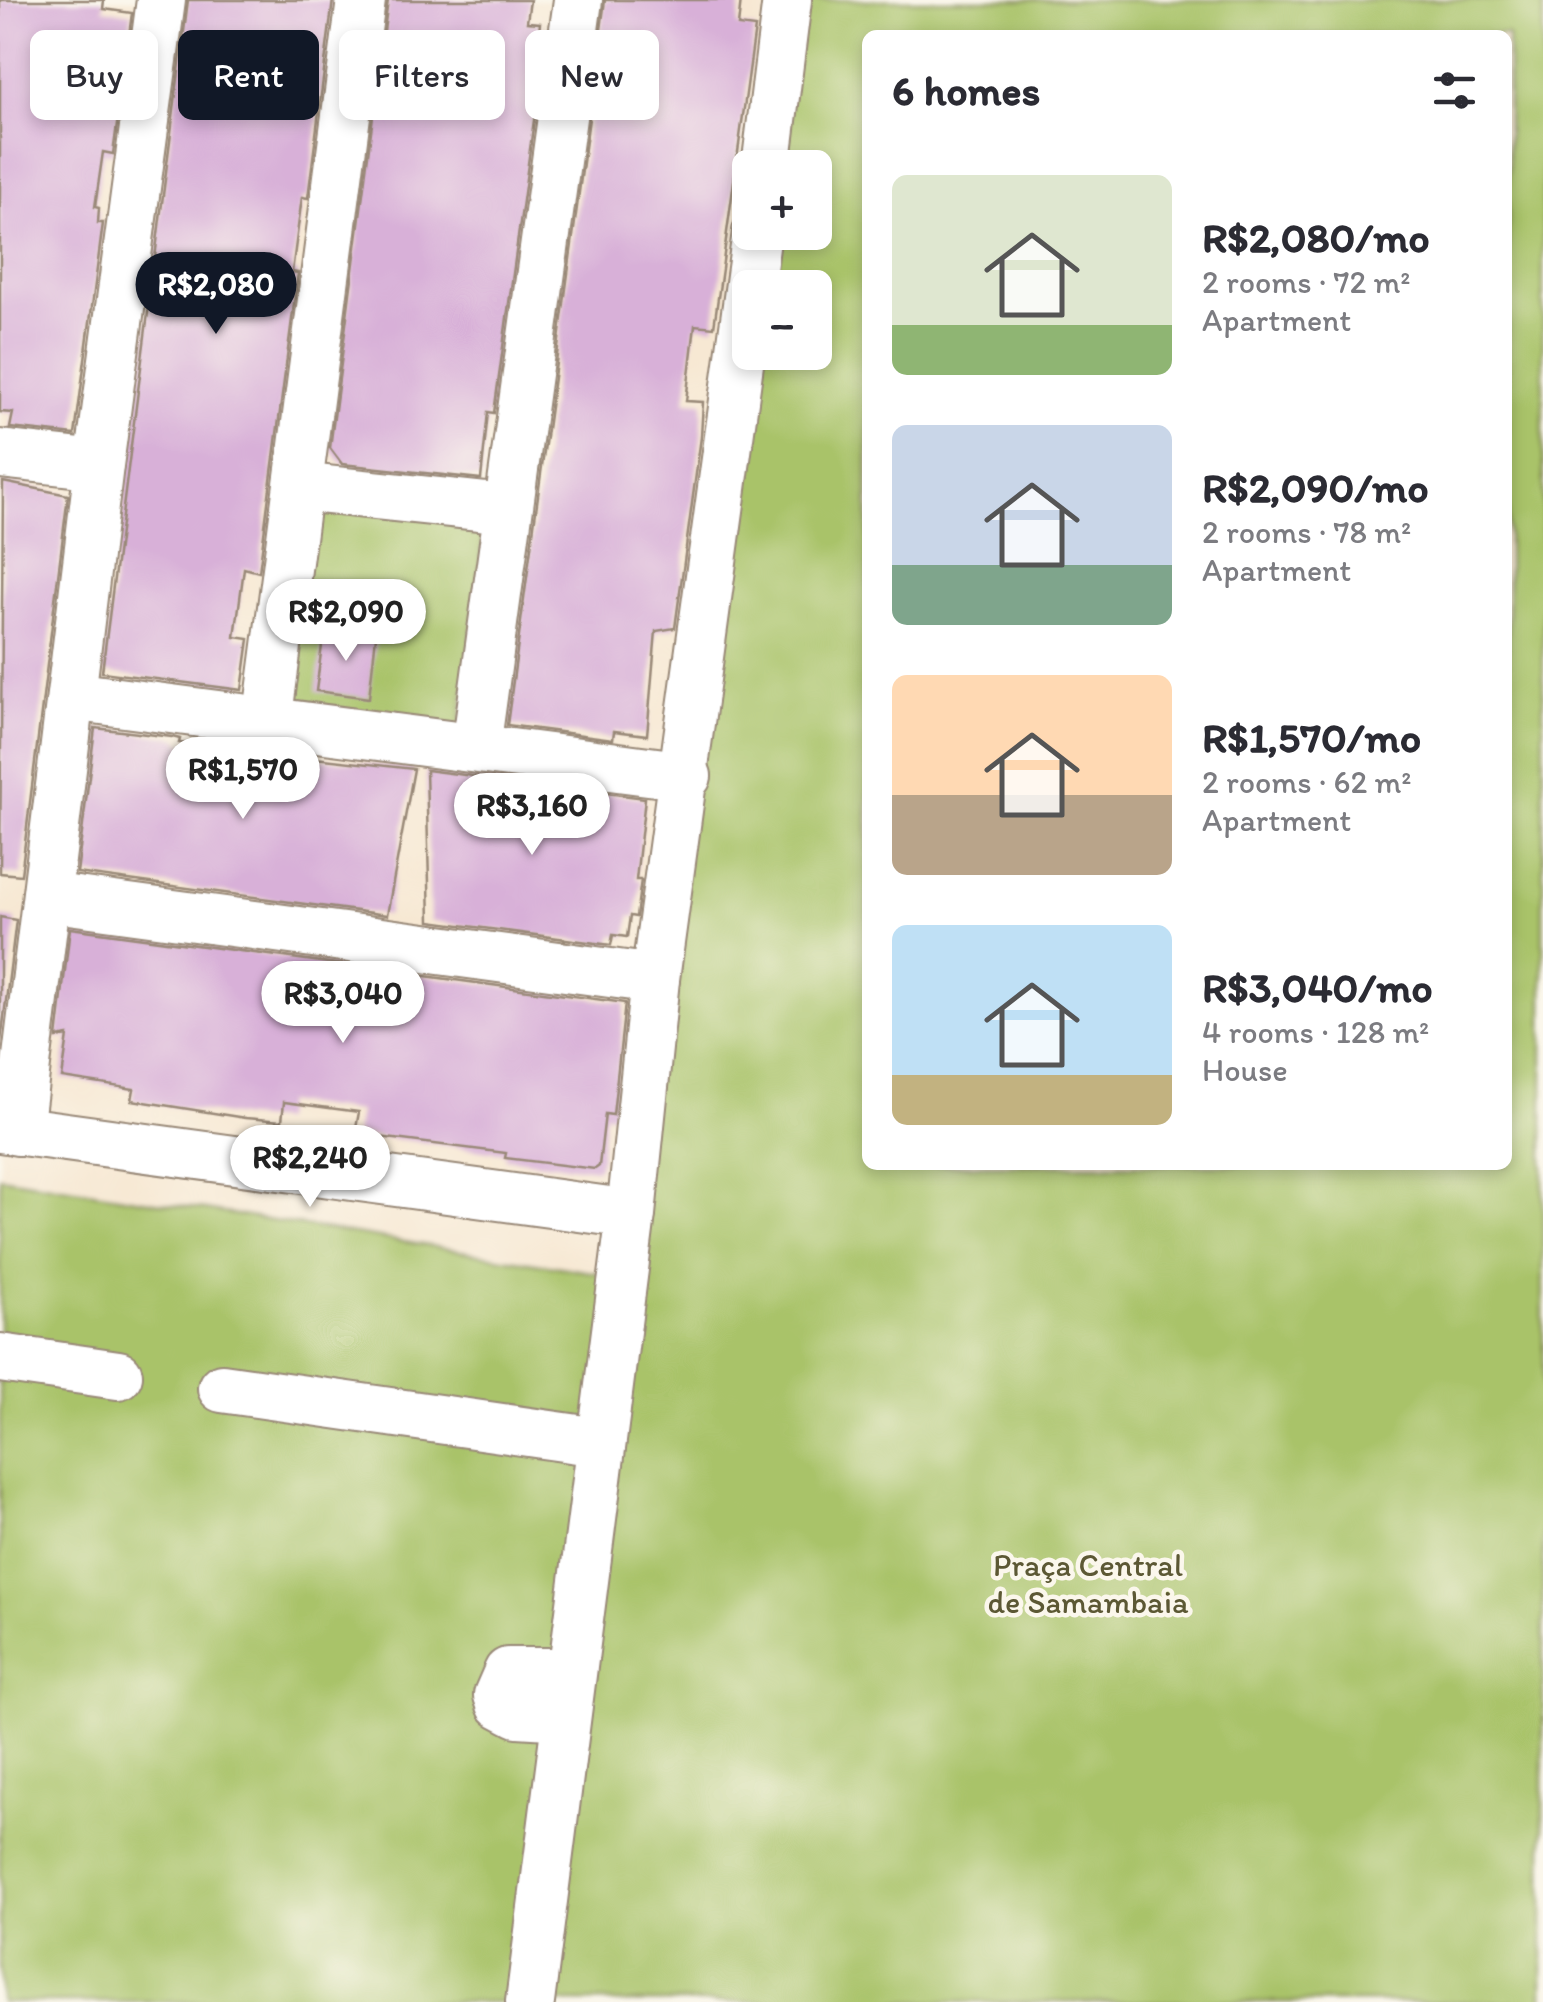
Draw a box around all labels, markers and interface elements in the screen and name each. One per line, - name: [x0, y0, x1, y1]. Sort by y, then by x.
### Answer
- chip: Buy: [30, 30, 158, 120]
- chip: Rent: [178, 30, 319, 120]
- chip: Filters: [339, 30, 505, 120]
- chip: New: [525, 30, 659, 120]
- icon: filters: [1427, 63, 1482, 118]
- text: 6 homes: [892, 65, 1040, 116]
- map controls: [732, 150, 832, 370]
- button: +: [732, 150, 832, 250]
- text: R$2,080/mo: [1202, 212, 1430, 263]
- icon: home: [972, 215, 1092, 335]
- pin: R$2,080: [124, 252, 308, 337]
- text: 2 rooms · 72 m²: [1202, 263, 1410, 301]
- text: R$2,080: [158, 265, 274, 303]
- button: −: [732, 270, 832, 370]
- text: Apartment: [1202, 301, 1351, 339]
- text: R$2,090/mo: [1202, 462, 1429, 513]
- icon: home: [972, 465, 1092, 585]
- text: 2 rooms · 78 m²: [1202, 513, 1411, 551]
- text: Apartment: [1202, 551, 1351, 589]
- pin: R$2,090: [254, 579, 438, 664]
- text: R$2,090: [288, 592, 404, 630]
- text: R$1,570/mo: [1202, 712, 1421, 763]
- icon: home: [972, 715, 1092, 835]
- pin: R$1,570: [151, 737, 335, 822]
- text: R$1,570: [188, 750, 298, 788]
- text: 2 rooms · 62 m²: [1202, 763, 1411, 801]
- pin: R$3,160: [440, 773, 624, 858]
- text: R$3,160: [476, 786, 588, 824]
- text: Apartment: [1202, 801, 1351, 839]
- pin: R$3,040: [251, 961, 435, 1046]
- text: R$3,040/mo: [1202, 962, 1433, 1013]
- icon: home: [972, 965, 1092, 1085]
- text: R$3,040: [283, 974, 403, 1012]
- text: 4 rooms · 128 m²: [1202, 1013, 1429, 1051]
- text: House: [1202, 1051, 1288, 1089]
- pin: R$2,240: [218, 1125, 402, 1210]
- text: R$2,240: [252, 1138, 368, 1176]
- park label: Praça Central de Samambaia: [987, 1546, 1189, 1621]

